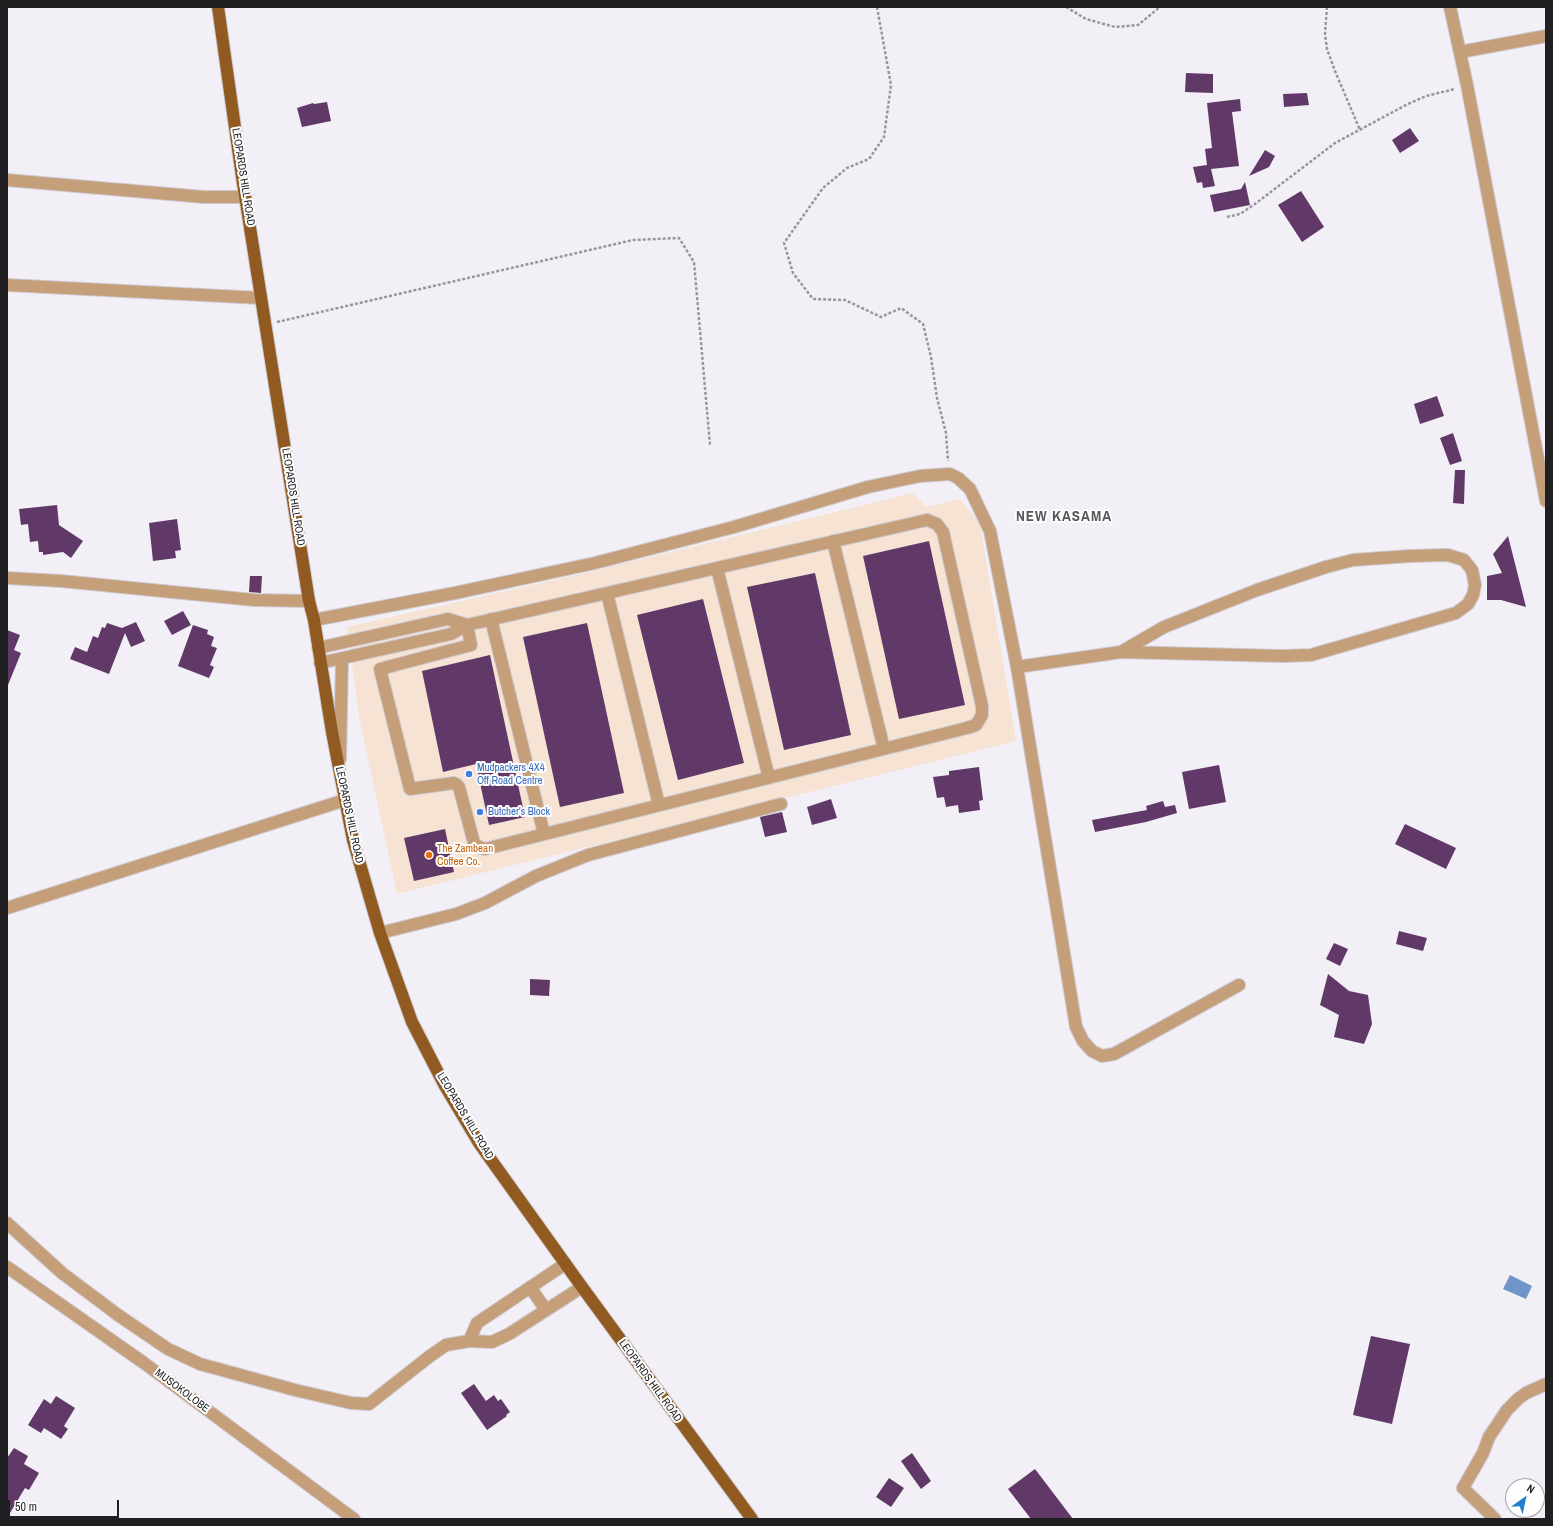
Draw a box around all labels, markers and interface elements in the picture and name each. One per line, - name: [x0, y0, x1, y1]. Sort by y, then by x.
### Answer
- street label: LEOPARDS HILL ROAD: [229, 127, 257, 227]
- street label: LEOPARDS HILL ROAD: [279, 447, 307, 547]
- district label: NEW KASAMA: [1016, 508, 1112, 526]
- place label: Mudpackers 4X4 Off Road Centre: [477, 761, 545, 787]
- street label: LEOPARDS HILL ROAD: [332, 765, 366, 865]
- marker: Mudpackers 4X4 Off Road Centre: [464, 769, 474, 779]
- place label: Butcher's Block: [488, 805, 550, 819]
- marker: Butcher's Block: [475, 807, 485, 817]
- place label: The Zambean Coffee Co.: [437, 842, 493, 868]
- marker: The Zambean Coffee Co.: [424, 850, 434, 860]
- street label: LEOPARDS HILL ROAD: [434, 1070, 496, 1162]
- street label: LEOPARDS HILL ROAD: [616, 1337, 684, 1425]
- street label: MUSOKOLOBE: [152, 1366, 212, 1416]
- north arrow: [1505, 1478, 1545, 1518]
- text: N: [1524, 1481, 1538, 1496]
- scale bar: [10, 1492, 121, 1518]
- text: 50 m: [15, 1499, 37, 1515]

